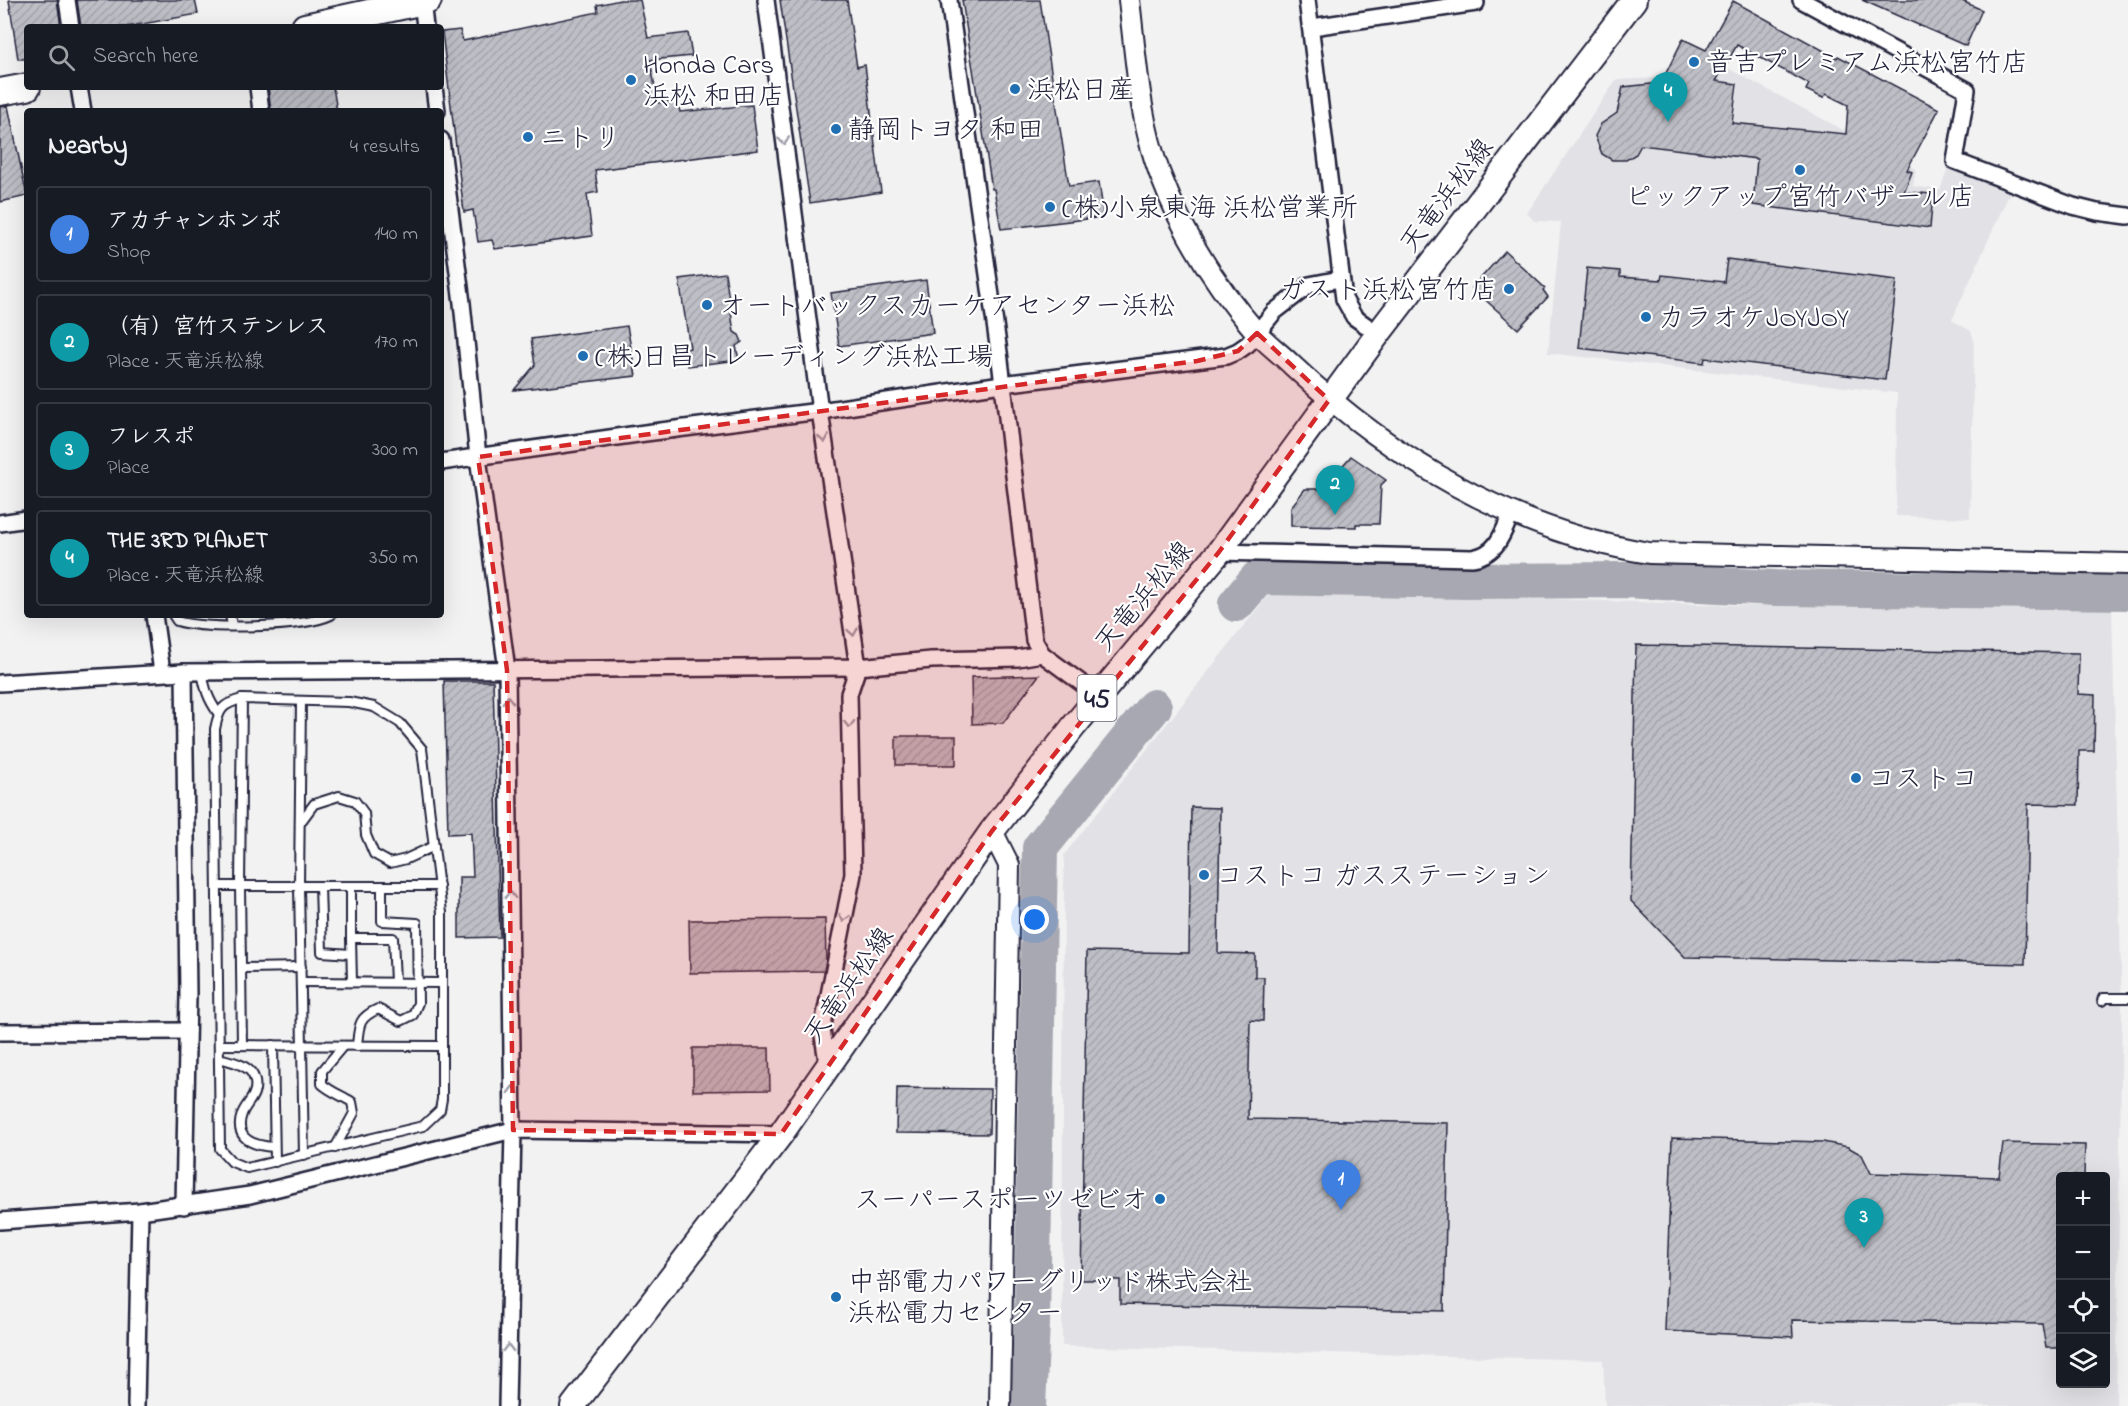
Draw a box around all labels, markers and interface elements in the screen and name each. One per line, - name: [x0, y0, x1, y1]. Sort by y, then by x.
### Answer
- search box: [24, 24, 444, 90]
- icon: search: [45, 41, 78, 74]
- text: Search here: [93, 41, 198, 73]
- place label: 音吉プレミアム浜松宮竹店: [1706, 45, 2028, 84]
- place label: Honda Cars 浜松 和田店: [643, 47, 785, 117]
- marker: 音吉プレミアム浜松宮竹店: [1687, 55, 1701, 69]
- place label: 浜松日産: [1027, 72, 1135, 111]
- pin: 4: [1648, 72, 1688, 122]
- marker: Honda Cars 浜松 和田店: [624, 73, 638, 87]
- marker: 浜松日産: [1008, 82, 1022, 96]
- place label: 静岡トヨタ 和田: [848, 112, 1044, 151]
- place label: ニトリ: [540, 120, 621, 159]
- marker: 静岡トヨタ 和田: [829, 122, 843, 136]
- text: Nearby: [48, 128, 127, 166]
- marker: ニトリ: [521, 130, 535, 144]
- street label: 天竜浜松線: [1392, 131, 1504, 262]
- text: 4 results: [350, 133, 420, 162]
- one-way arrow: [778, 137, 790, 146]
- marker: ピックアップ宮竹バザール店: [1793, 163, 1807, 177]
- place label: ピックアップ宮竹バザール店: [1625, 179, 1975, 218]
- place label: (株)小泉東海 浜松営業所: [1062, 190, 1358, 229]
- marker: (株)小泉東海 浜松営業所: [1043, 200, 1057, 214]
- text: アカチャンホンポ: [107, 206, 282, 238]
- text: 1: [66, 220, 73, 249]
- text: 140 m: [374, 220, 418, 249]
- text: Shop: [107, 238, 151, 267]
- place label: ガスト浜松宮竹店: [1278, 272, 1497, 311]
- marker: ガスト浜松宮竹店: [1502, 282, 1516, 296]
- place label: オートバックスカーケアセンター浜松: [719, 288, 1176, 327]
- marker: オートバックスカーケアセンター浜松: [700, 298, 714, 312]
- place label: カラオケJOYJOY: [1658, 300, 1849, 339]
- marker: カラオケJOYJOY: [1639, 310, 1653, 324]
- text: （有）宮竹ステンレス: [107, 312, 328, 344]
- text: 2: [65, 328, 74, 357]
- text: 170 m: [374, 328, 418, 357]
- place label: (株)日昌トレーディング浜松工場: [595, 339, 993, 378]
- text: Place · 天竜浜松線: [107, 348, 264, 377]
- marker: (株)日昌トレーディング浜松工場: [576, 349, 590, 363]
- text: フレスポ: [107, 422, 195, 454]
- one-way arrow: [817, 434, 829, 443]
- text: 3: [65, 436, 74, 465]
- text: 300 m: [372, 436, 418, 465]
- text: Place: [107, 454, 149, 483]
- pin: 2: [1316, 466, 1354, 515]
- text: THE 3RD PLANET: [107, 526, 268, 558]
- street label: 天竜浜松線: [1087, 533, 1203, 662]
- text: 4: [65, 544, 74, 573]
- text: 350 m: [369, 544, 418, 573]
- text: Place · 天竜浜松線: [107, 562, 264, 591]
- one-way arrow: [846, 626, 859, 636]
- road number: 45: [1078, 675, 1116, 721]
- one-way arrow: [502, 695, 514, 704]
- one-way arrow: [843, 720, 856, 729]
- place label: コストコ: [1868, 761, 1978, 800]
- marker: コストコ: [1849, 771, 1863, 785]
- place label: コストコ ガスステーション: [1216, 858, 1551, 897]
- marker: コストコ ガスステーション: [1197, 868, 1211, 882]
- one-way arrow: [504, 890, 516, 899]
- your location: [1020, 905, 1049, 934]
- one-way arrow: [838, 913, 851, 923]
- street label: 天竜浜松線: [795, 920, 905, 1053]
- one-way arrow: [507, 1085, 519, 1094]
- pin: 1: [1322, 1160, 1360, 1210]
- map controls: [2056, 1172, 2110, 1388]
- button: +: [2056, 1172, 2110, 1226]
- place label: スーパースポーツゼビオ: [854, 1182, 1148, 1221]
- marker: スーパースポーツゼビオ: [1153, 1192, 1167, 1206]
- pin: 3: [1844, 1198, 1884, 1248]
- button: −: [2056, 1226, 2110, 1280]
- place label: 中部電力パワーグリッド株式会社 浜松電力センター: [848, 1264, 1252, 1334]
- button: locate: [2056, 1280, 2110, 1334]
- marker: 中部電力パワーグリッド株式会社 浜松電力センター: [829, 1290, 843, 1304]
- button: layers: [2056, 1334, 2110, 1388]
- one-way arrow: [502, 1343, 514, 1352]

